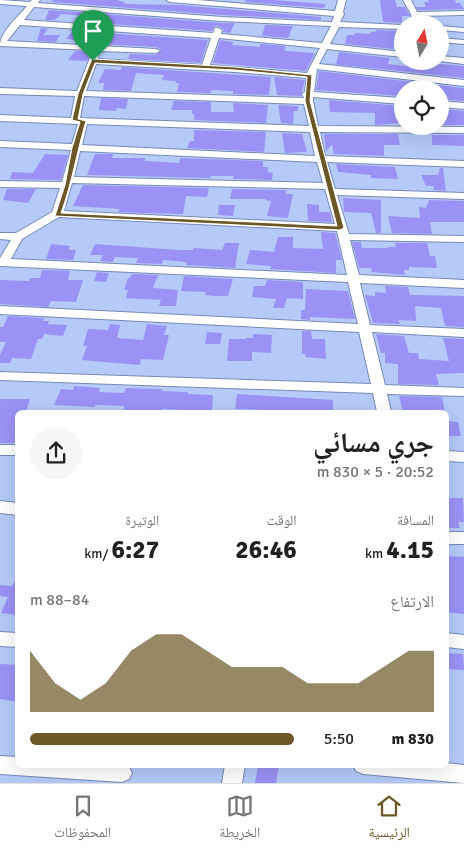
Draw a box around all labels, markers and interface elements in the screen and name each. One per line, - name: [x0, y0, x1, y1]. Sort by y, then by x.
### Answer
- pin: [72, 10, 114, 61]
- north arrow: [394, 15, 449, 70]
- map controls: [394, 15, 449, 135]
- icon: arrive: [79, 17, 107, 45]
- button: locate: [394, 80, 449, 135]
- text: جري مسائي: [313, 426, 434, 460]
- button: share: [30, 427, 82, 479]
- text: 20:52 · 5 × 830 m: [317, 462, 434, 482]
- text: الوتيرة: [125, 512, 159, 529]
- text: الوقت: [267, 512, 297, 529]
- text: المسافة: [397, 512, 434, 529]
- text: 6:27: [111, 534, 159, 565]
- text: 26:46: [235, 534, 297, 565]
- text: 4.15: [386, 534, 434, 565]
- text: /km: [84, 545, 111, 562]
- text: km: [365, 545, 386, 562]
- text: 84–88 m: [30, 590, 89, 610]
- text: الارتفاع: [390, 592, 434, 612]
- text: 5:50: [324, 729, 354, 749]
- text: 830 m: [392, 729, 434, 749]
- tab: المحفوظات: [54, 792, 111, 846]
- tab: الخريطة: [219, 792, 260, 846]
- tab: الرئيسية: [368, 792, 410, 846]

